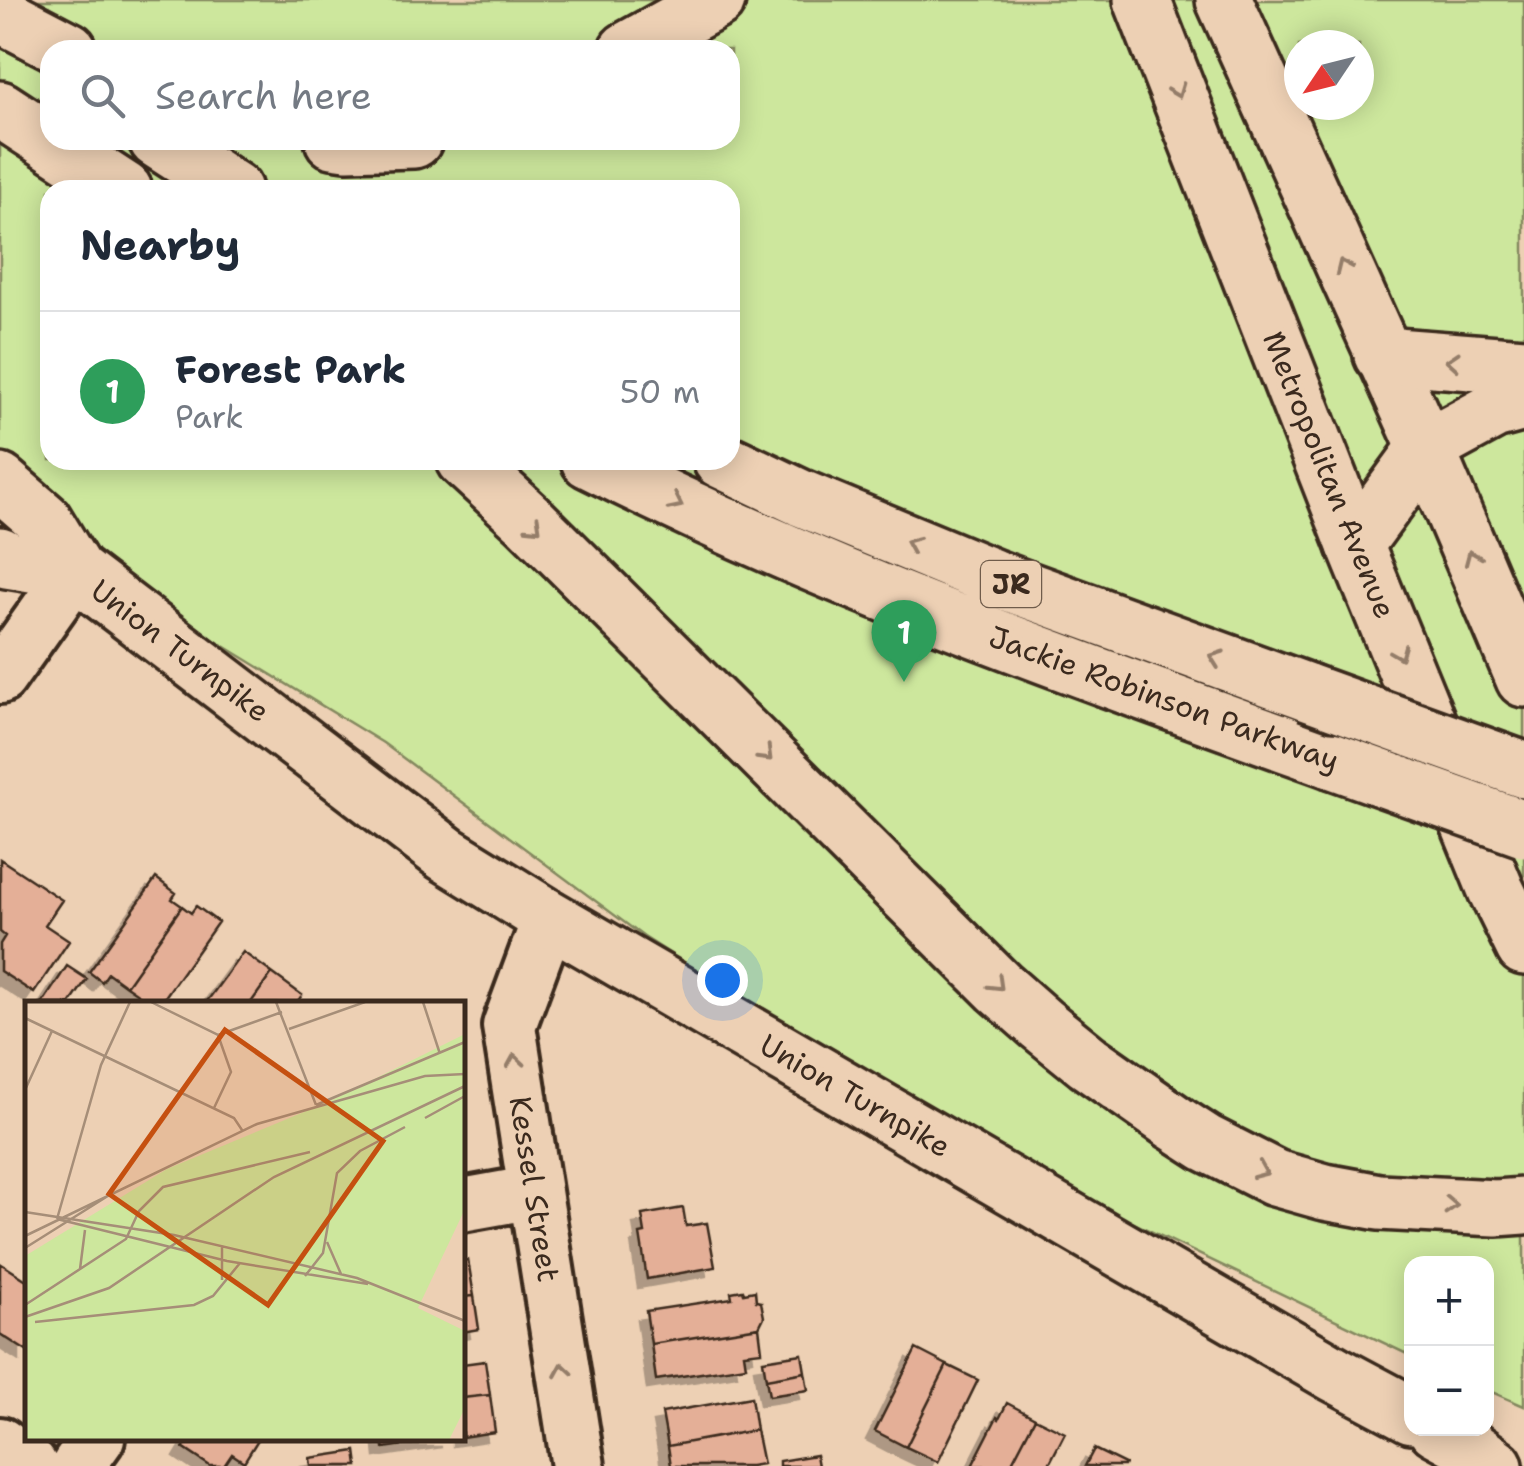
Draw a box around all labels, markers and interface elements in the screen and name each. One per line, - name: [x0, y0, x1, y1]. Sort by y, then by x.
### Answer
- north arrow: [1284, 30, 1374, 120]
- search box: [40, 40, 740, 150]
- icon: search: [75, 68, 130, 123]
- text: Search here: [155, 70, 372, 121]
- one-way arrow: [1166, 81, 1186, 98]
- text: Nearby: [80, 217, 240, 273]
- one-way arrow: [1335, 258, 1355, 276]
- street label: Metropolitan Avenue: [1253, 325, 1406, 624]
- text: Forest Park: [175, 344, 406, 395]
- one-way arrow: [1445, 351, 1461, 373]
- text: 1: [105, 370, 120, 413]
- text: 50 m: [620, 370, 700, 413]
- text: Park: [175, 395, 244, 438]
- one-way arrow: [666, 491, 684, 511]
- one-way arrow: [524, 515, 542, 533]
- one-way arrow: [904, 535, 922, 555]
- one-way arrow: [1464, 549, 1484, 567]
- road number: JR: [981, 561, 1041, 607]
- street label: Union Turnpike: [82, 570, 278, 731]
- pin: 1: [872, 600, 936, 682]
- street label: Jackie Robinson Parkway: [983, 616, 1345, 781]
- one-way arrow: [1388, 644, 1408, 661]
- one-way arrow: [1209, 649, 1226, 669]
- one-way arrow: [755, 743, 773, 761]
- your location: [697, 955, 748, 1006]
- one-way arrow: [986, 972, 1004, 990]
- inset map: [25, 1001, 465, 1441]
- street label: Union Turnpike: [752, 1024, 958, 1167]
- one-way arrow: [505, 1053, 526, 1069]
- street label: Kessel Street: [500, 1093, 569, 1285]
- one-way arrow: [1251, 1159, 1269, 1179]
- one-way arrow: [1444, 1194, 1460, 1215]
- map controls: [1404, 1256, 1494, 1436]
- button: +: [1404, 1256, 1494, 1346]
- button: −: [1404, 1346, 1494, 1436]
- one-way arrow: [553, 1361, 574, 1378]

